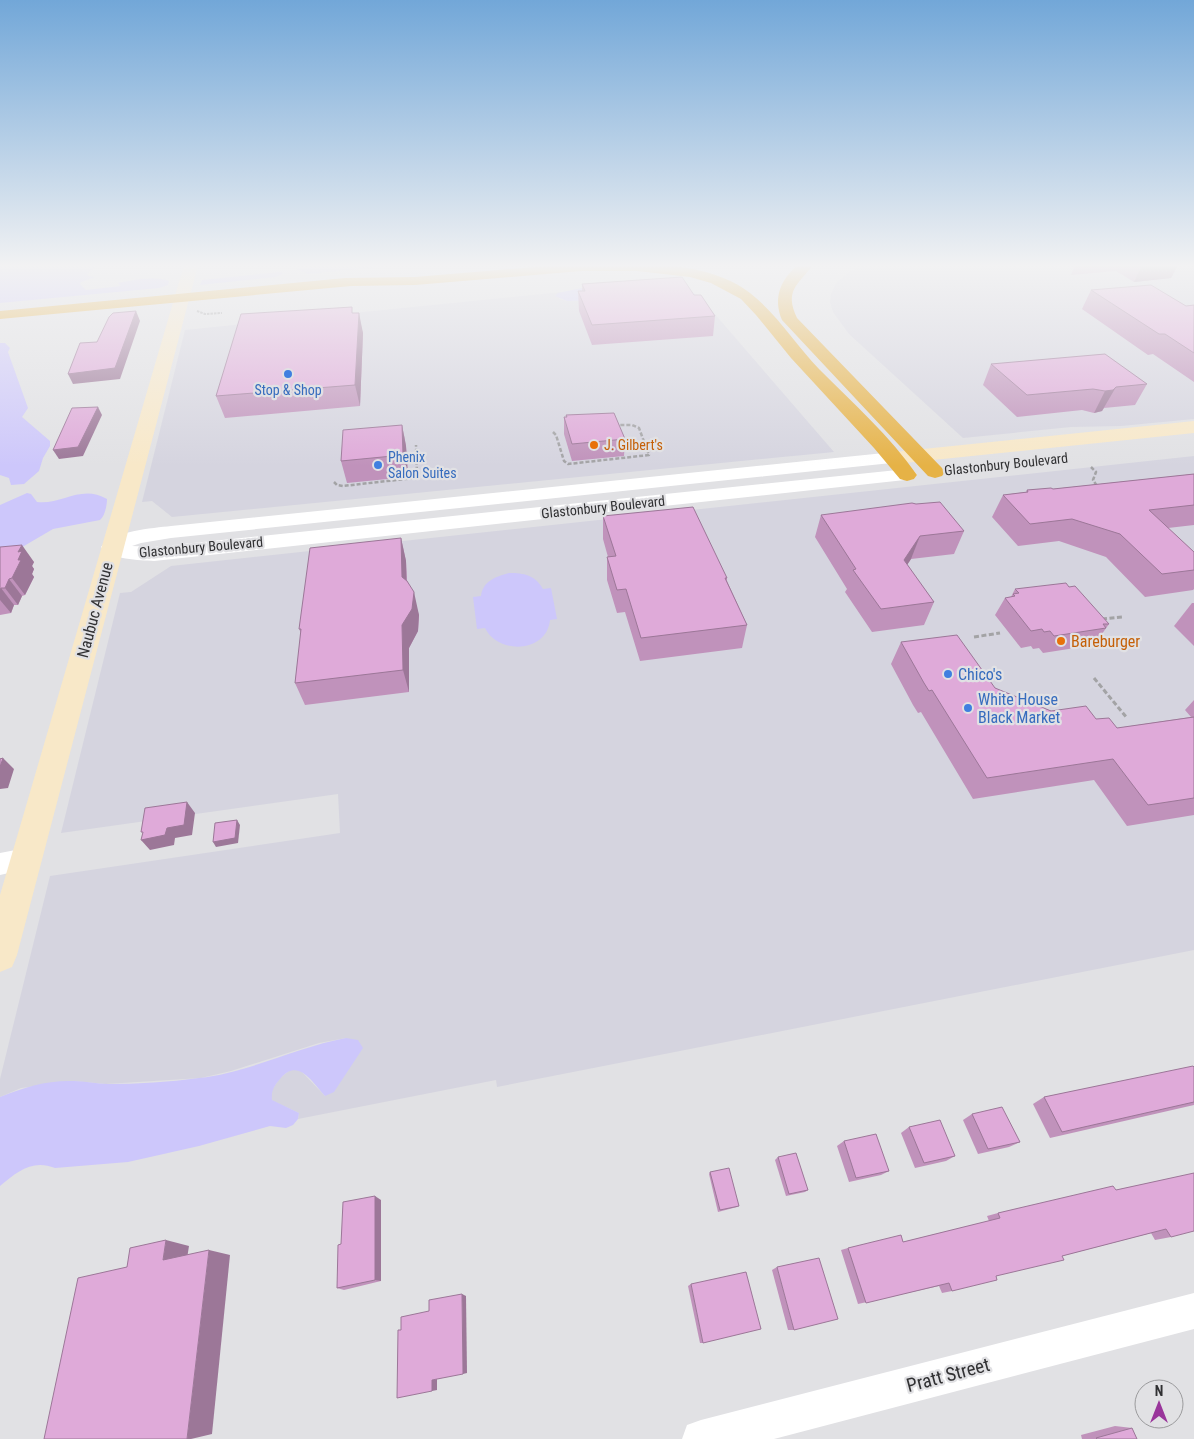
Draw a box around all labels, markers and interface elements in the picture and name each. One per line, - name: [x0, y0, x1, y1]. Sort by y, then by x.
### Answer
- marker: Stop & Shop: [282, 368, 294, 380]
- place label: Stop & Shop: [254, 382, 322, 398]
- place label: J. Gilbert's: [604, 437, 663, 453]
- marker: J. Gilbert's: [588, 439, 600, 451]
- place label: Phenix Salon Suites: [388, 449, 457, 481]
- street label: Glastonbury Boulevard: [943, 450, 1069, 478]
- marker: Phenix Salon Suites: [372, 459, 384, 471]
- street label: Glastonbury Boulevard: [540, 493, 666, 521]
- street label: Glastonbury Boulevard: [138, 534, 264, 560]
- street label: Naubuc Avenue: [73, 560, 117, 660]
- place label: Bareburger: [1071, 632, 1140, 651]
- marker: Bareburger: [1055, 635, 1067, 647]
- place label: Chico's: [958, 665, 1002, 684]
- marker: Chico's: [942, 668, 954, 680]
- place label: White House Black Market: [978, 690, 1061, 727]
- marker: White House Black Market: [962, 702, 974, 714]
- street label: Pratt Street: [904, 1353, 992, 1397]
- north arrow: [1134, 1379, 1184, 1429]
- text: N: [1155, 1383, 1163, 1399]

